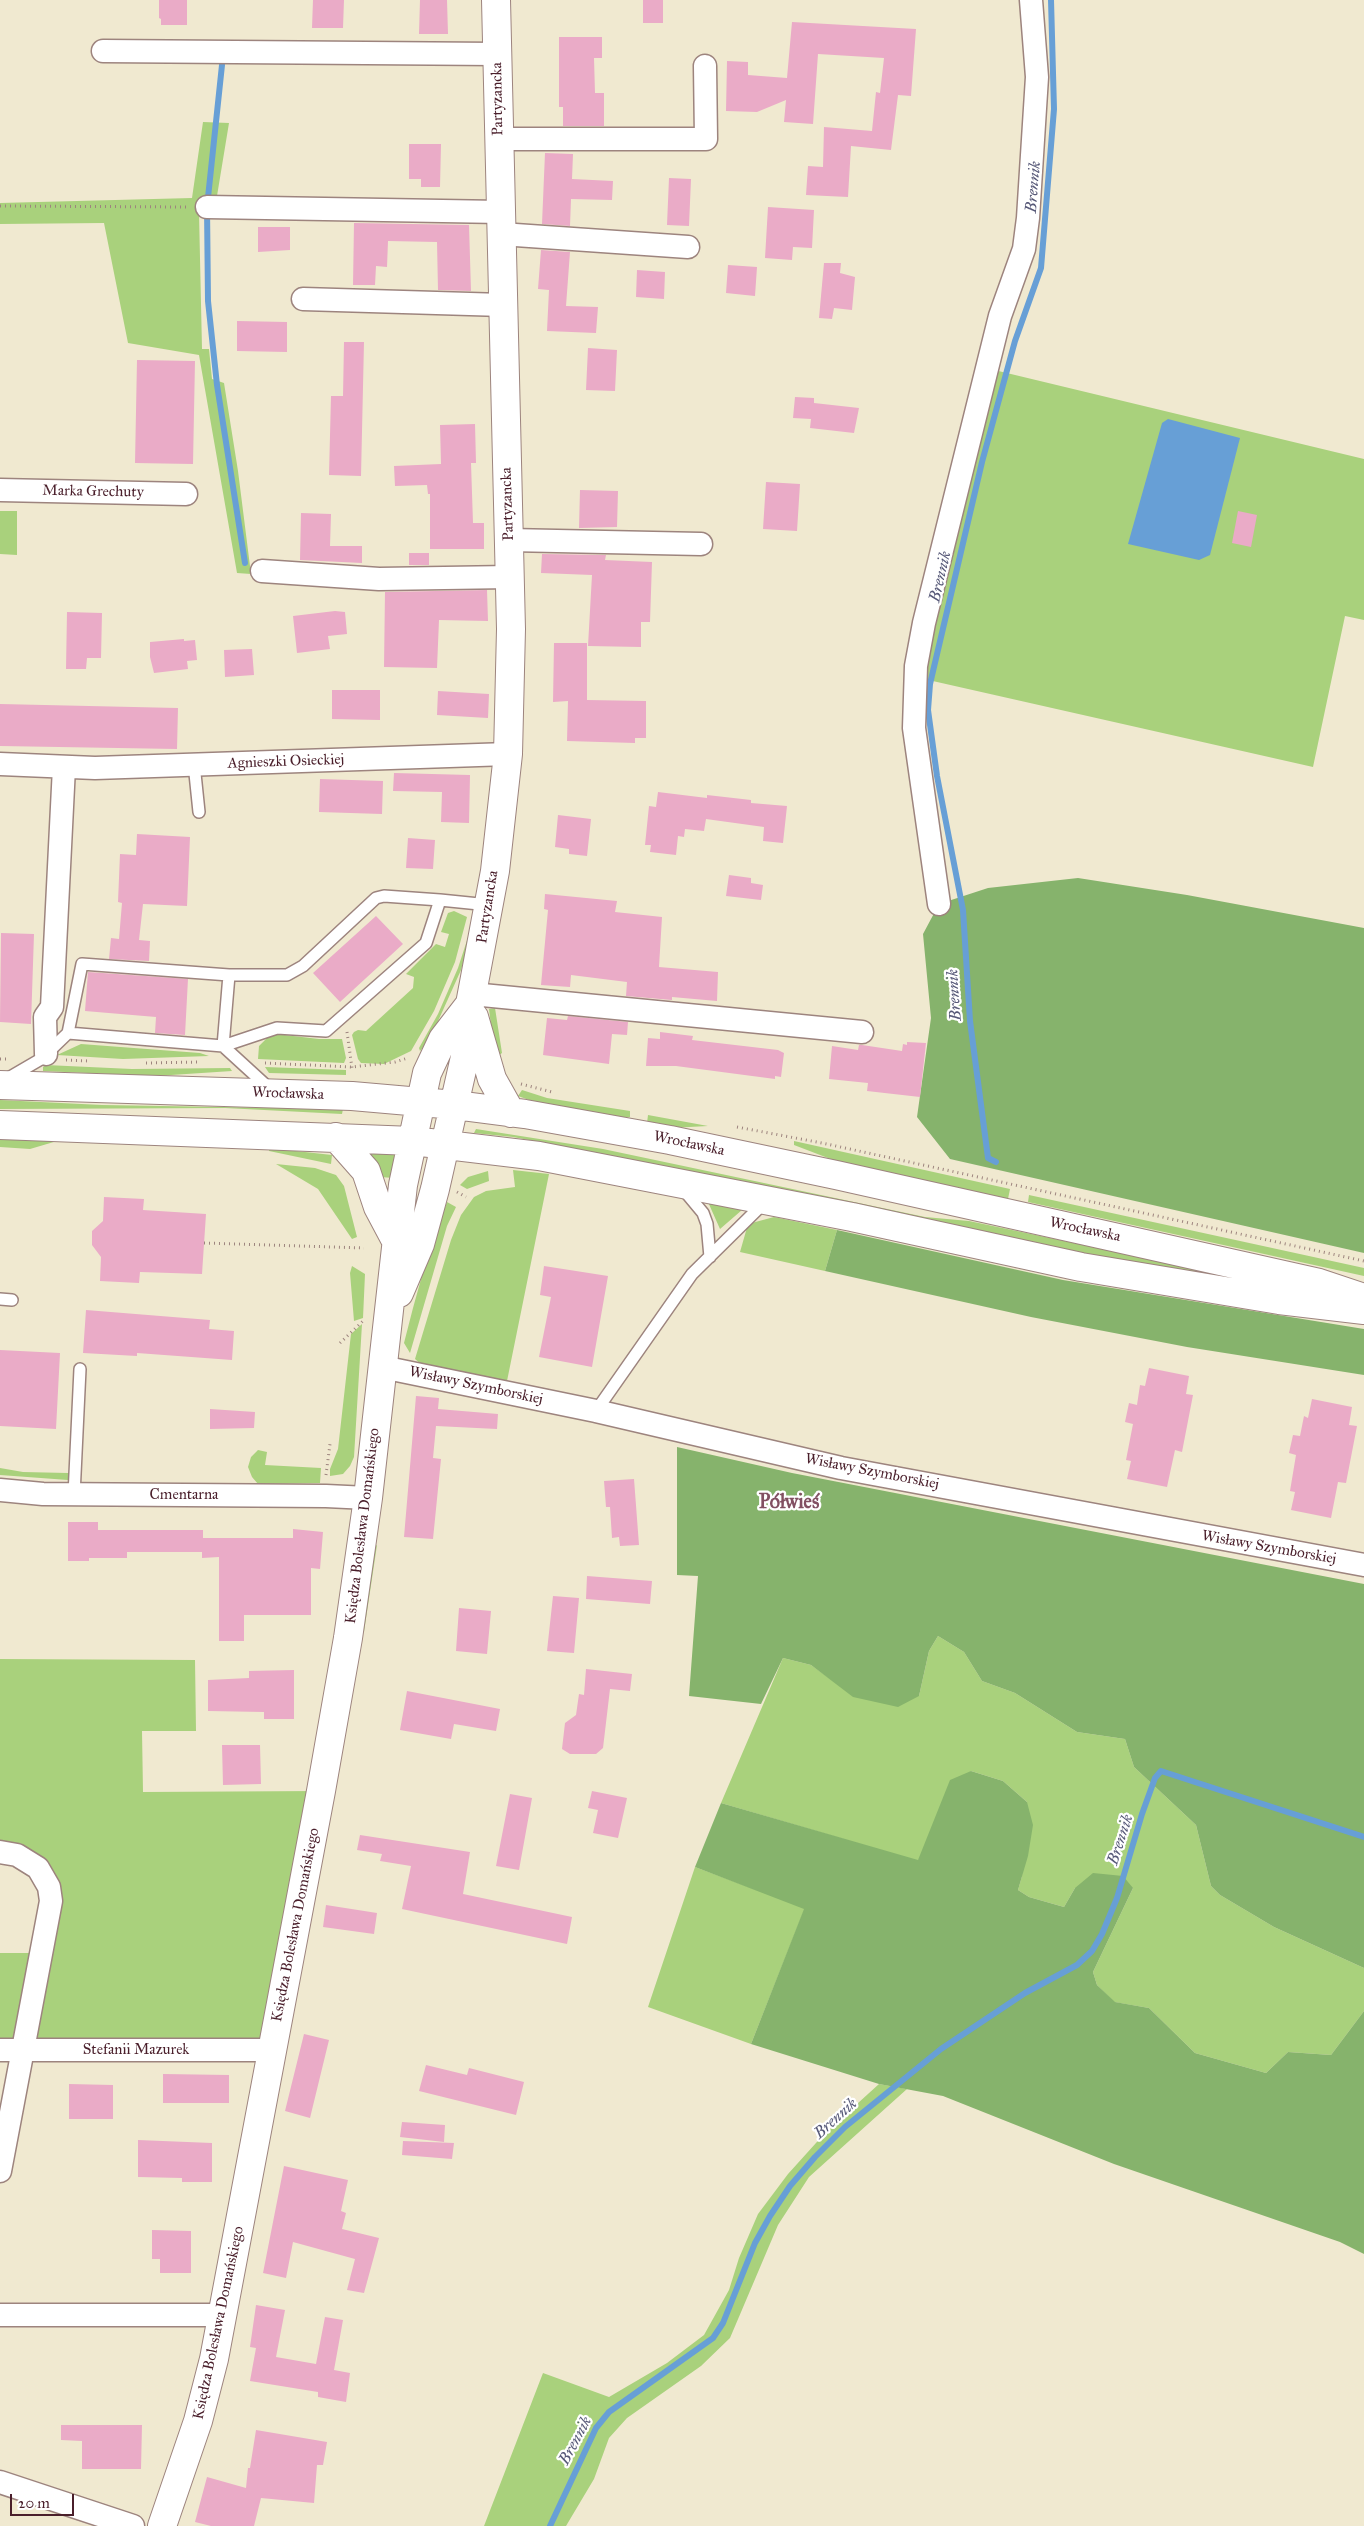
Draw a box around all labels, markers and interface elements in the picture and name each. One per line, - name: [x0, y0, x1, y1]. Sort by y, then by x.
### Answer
- street label: Partyzancka: [488, 62, 508, 136]
- water label: Brennik: [1022, 160, 1046, 214]
- street label: Partyzancka: [498, 467, 518, 541]
- street label: Marka Grechuty: [42, 482, 144, 502]
- water label: Brennik: [926, 550, 956, 604]
- street label: Agnieszki Osieckiej: [227, 751, 345, 773]
- street label: Partyzancka: [473, 869, 503, 945]
- water label: Brennik: [944, 969, 966, 1021]
- street label: Wrocławska: [252, 1084, 324, 1104]
- street label: Wrocławska: [652, 1128, 726, 1160]
- street label: Wrocławska: [1048, 1214, 1122, 1246]
- street label: Wisławy Szymborskiej: [408, 1363, 544, 1409]
- street label: Księdza Bolesława Domańskiego: [342, 1427, 384, 1625]
- street label: Wisławy Szymborskiej: [803, 1450, 941, 1494]
- street label: Cmentarna: [150, 1486, 218, 1504]
- district label: Półwieś: [759, 1491, 819, 1515]
- street label: Wisławy Szymborskiej: [1200, 1527, 1338, 1569]
- water label: Brennik: [1104, 1812, 1138, 1868]
- street label: Księdza Bolesława Domańskiego: [268, 1826, 324, 2024]
- street label: Stefanii Mazurek: [83, 2041, 189, 2059]
- water label: Brennik: [810, 2095, 862, 2143]
- street label: Księdza Bolesława Domańskiego: [190, 2225, 248, 2421]
- water label: Brennik: [555, 2414, 597, 2468]
- scale bar: [12, 2484, 76, 2516]
- text: 20 m: [18, 2494, 50, 2512]

